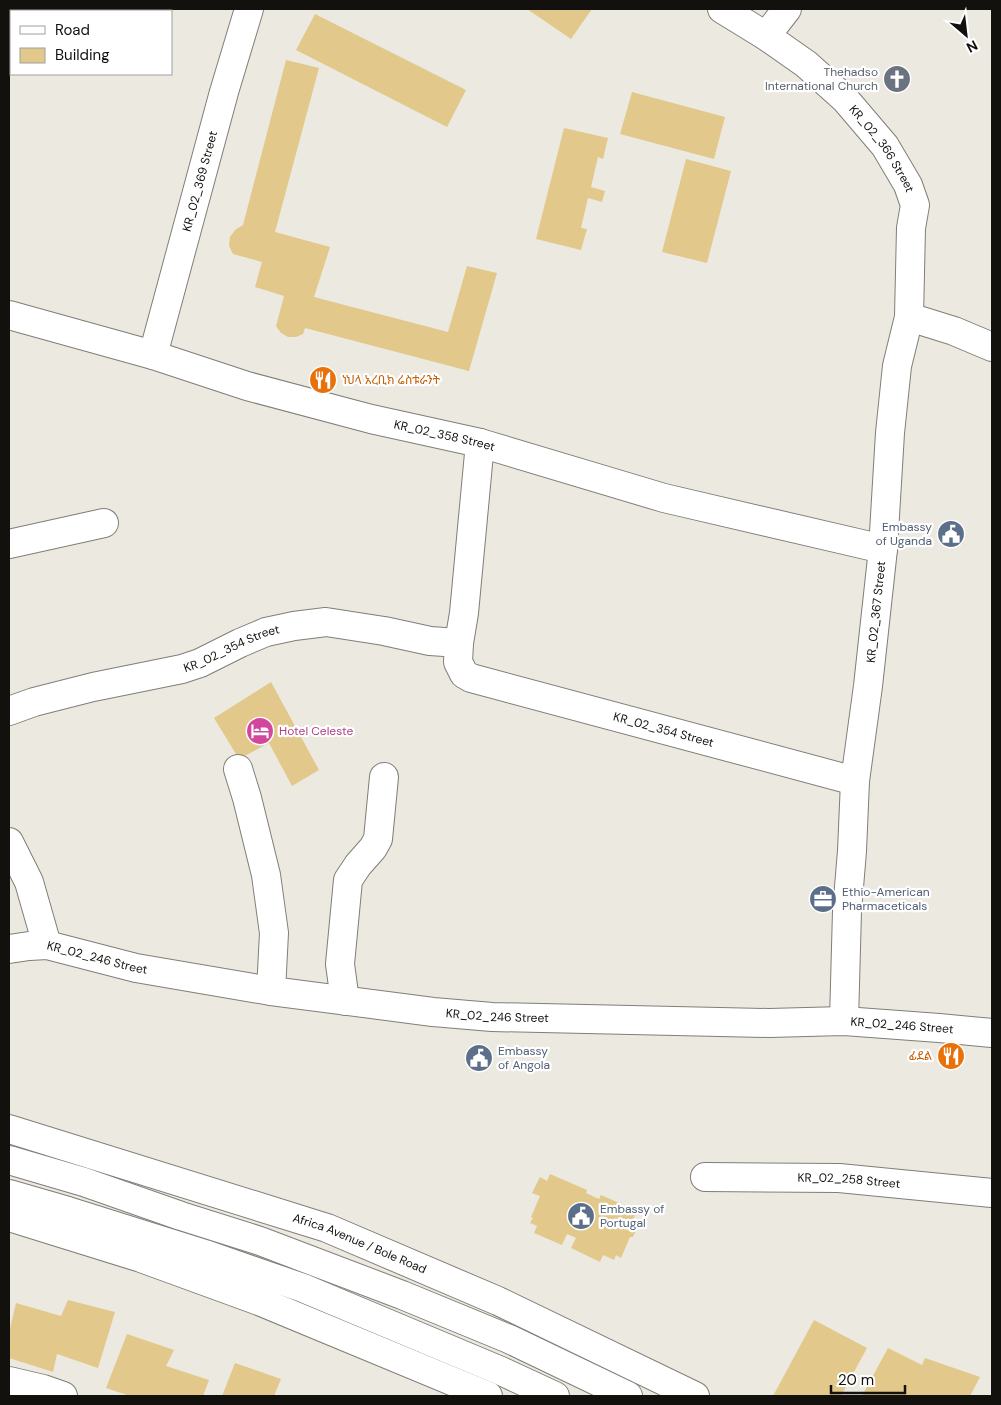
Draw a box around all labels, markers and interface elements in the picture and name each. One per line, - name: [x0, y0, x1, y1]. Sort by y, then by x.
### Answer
- legend: [10, 10, 172, 75]
- north arrow: [941, 10, 991, 60]
- text: Road: [55, 20, 90, 40]
- text: N: [963, 36, 981, 57]
- text: Building: [55, 45, 110, 65]
- place label: Thehadso International Church: [765, 64, 878, 94]
- church icon: Thehadso International Church: [882, 64, 912, 94]
- street label: KR_02_366 Street: [846, 102, 918, 195]
- street label: KR_02_369 Street: [179, 129, 221, 233]
- restaurant icon: ነህላ አረቢክ ሬስቱራንት: [308, 365, 338, 395]
- place label: ነህላ አረቢክ ሬስቱራንት: [342, 372, 441, 388]
- street label: KR_02_358 Street: [392, 416, 497, 455]
- place label: Embassy of Uganda: [876, 519, 932, 549]
- public building icon: Embassy of Uganda: [936, 519, 966, 549]
- street label: KR_02_367 Street: [863, 560, 889, 664]
- street label: KR_02_354 Street: [181, 621, 281, 676]
- street label: KR_02_354 Street: [612, 709, 716, 751]
- hotel icon: Hotel Celeste: [245, 716, 275, 746]
- place label: Hotel Celeste: [279, 723, 353, 739]
- office icon: Ethio-American Pharmaceticals: [808, 884, 838, 914]
- place label: Ethio-American Pharmaceticals: [842, 884, 930, 914]
- street label: KR_02_246 Street: [45, 937, 149, 978]
- street label: KR_02_246 Street: [445, 1005, 549, 1026]
- street label: KR_02_246 Street: [850, 1014, 955, 1037]
- restaurant icon: ፊደል: [936, 1041, 966, 1071]
- public building icon: Embassy of Angola: [464, 1043, 494, 1073]
- place label: Embassy of Angola: [498, 1043, 550, 1073]
- place label: ፊደል: [909, 1048, 932, 1064]
- street label: KR_02_258 Street: [797, 1170, 901, 1192]
- public building icon: Embassy of Portugal: [566, 1201, 596, 1231]
- place label: Embassy of Portugal: [600, 1201, 664, 1231]
- street label: Africa Avenue / Bole Road: [291, 1210, 429, 1278]
- scale bar: [831, 1362, 905, 1394]
- text: 20 m: [838, 1370, 874, 1390]

